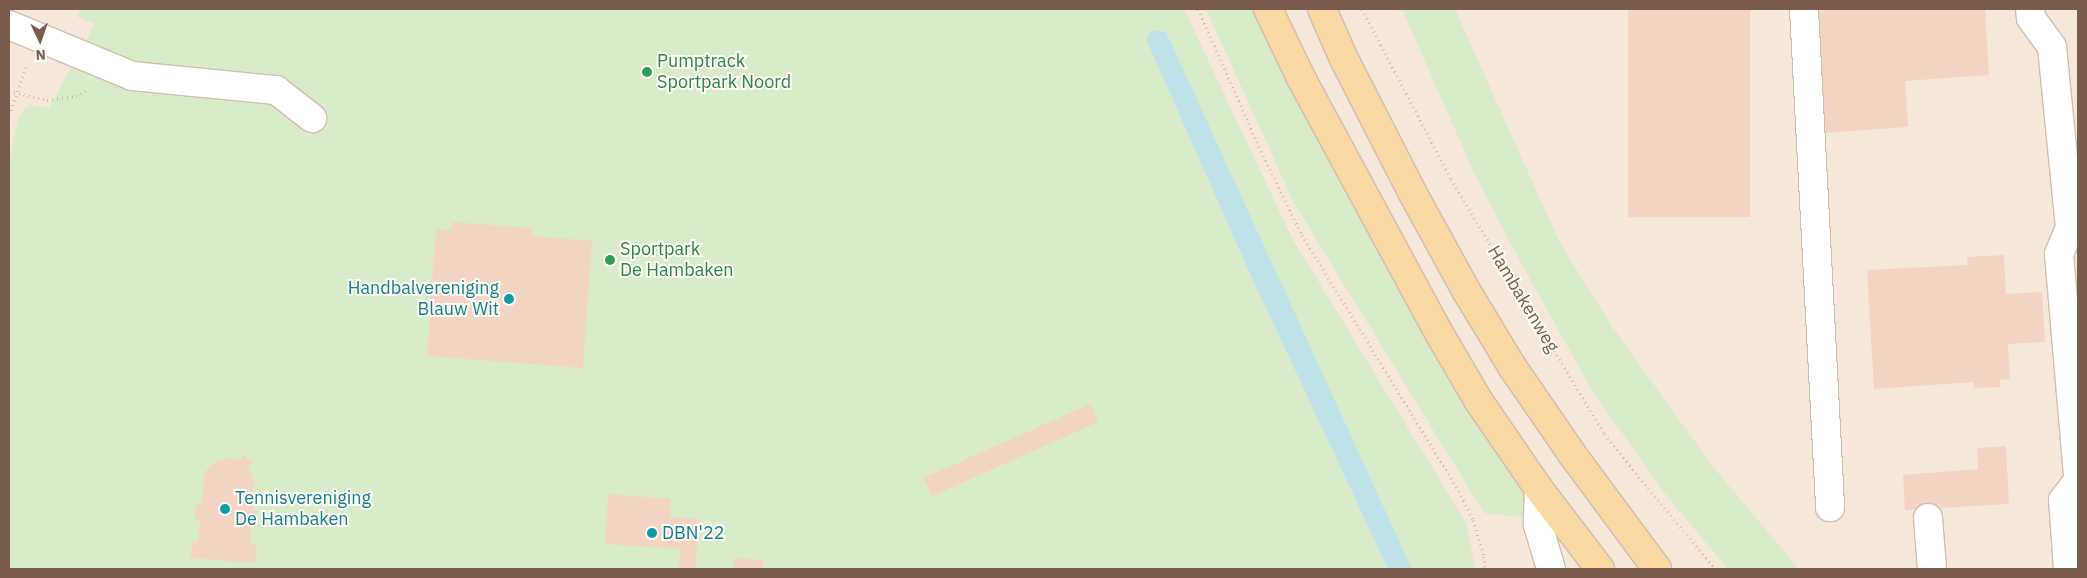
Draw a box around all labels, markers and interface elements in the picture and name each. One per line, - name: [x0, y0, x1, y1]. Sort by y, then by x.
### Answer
- north arrow: [15, 15, 65, 65]
- text: N: [35, 46, 46, 64]
- place label: Pumptrack Sportpark Noord: [657, 51, 791, 94]
- marker: Pumptrack Sportpark Noord: [641, 66, 653, 78]
- place label: Sportpark De Hambaken: [620, 239, 734, 282]
- street label: Hambakenweg: [1483, 242, 1563, 356]
- marker: Sportpark De Hambaken: [604, 254, 616, 266]
- place label: Handbalvereniging Blauw Wit: [348, 278, 499, 320]
- marker: Handbalvereniging Blauw Wit: [503, 293, 515, 305]
- place label: Tennisvereniging De Hambaken: [235, 488, 371, 530]
- marker: Tennisvereniging De Hambaken: [219, 503, 231, 515]
- place label: DBN'22: [662, 522, 725, 544]
- marker: DBN'22: [646, 527, 658, 539]

